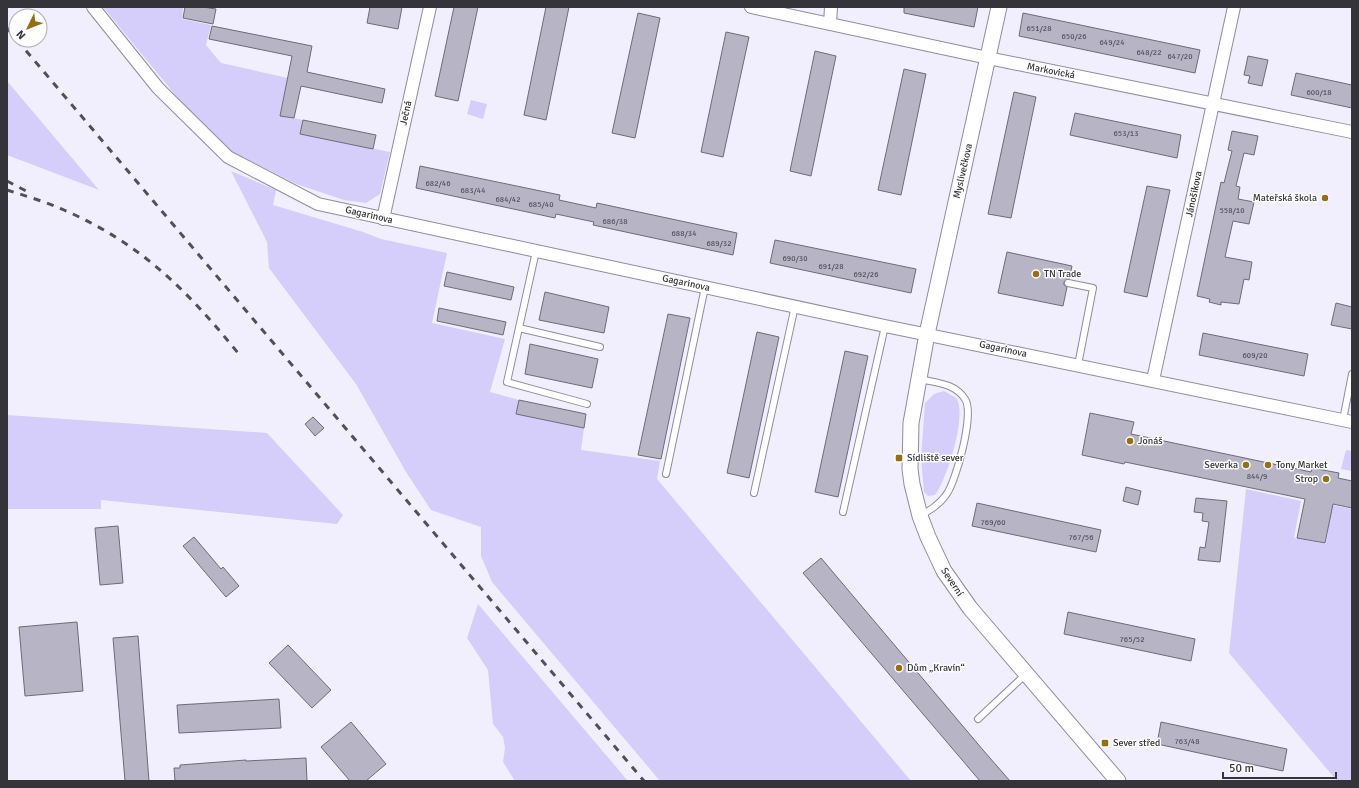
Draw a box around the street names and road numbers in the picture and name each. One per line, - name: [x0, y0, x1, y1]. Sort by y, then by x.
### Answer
- street label: Markovická: [1026, 60, 1076, 82]
- street label: Ječná: [398, 100, 414, 126]
- street label: Myslivečkova: [951, 142, 975, 200]
- street label: Jánošíkova: [1183, 170, 1205, 218]
- street label: Gagarinova: [344, 204, 394, 226]
- street label: Gagarinova: [661, 272, 711, 294]
- street label: Gagarinova: [978, 338, 1028, 360]
- street label: Severní: [938, 565, 966, 599]

